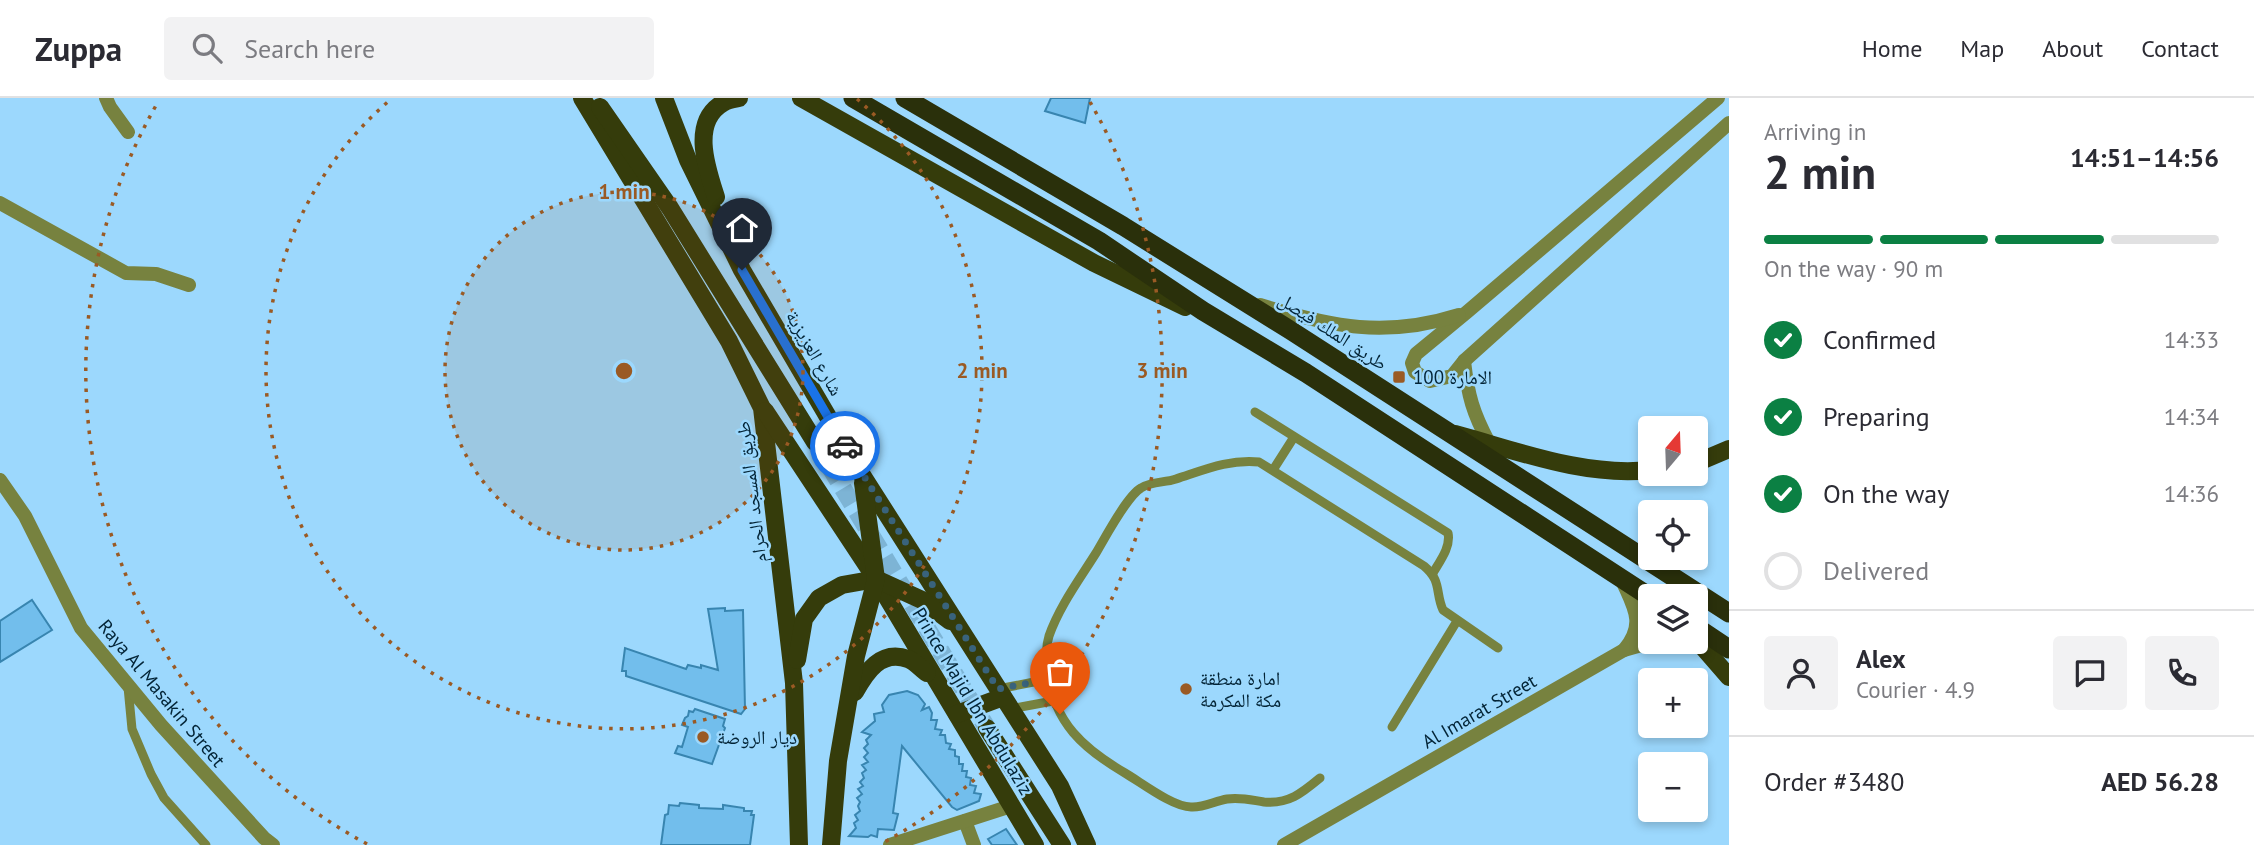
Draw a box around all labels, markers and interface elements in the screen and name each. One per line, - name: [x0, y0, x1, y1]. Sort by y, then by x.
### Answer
- search box: [164, 17, 654, 80]
- text: Zuppa: [35, 27, 122, 70]
- icon: search: [188, 29, 226, 67]
- text: Search here: [244, 32, 375, 65]
- text: Home: [1862, 33, 1922, 64]
- text: Map: [1960, 33, 2004, 64]
- text: About: [2042, 33, 2103, 64]
- text: Contact: [2141, 33, 2219, 64]
- text: Arriving in: [1764, 117, 1866, 146]
- text: 14:51–14:56: [2070, 141, 2219, 174]
- text: 2 min: [1764, 142, 1876, 202]
- text: 1 min: [598, 178, 650, 205]
- pin: [712, 198, 772, 270]
- icon: home: [723, 209, 761, 247]
- text: On the way · 90 m: [1764, 254, 1943, 283]
- street label: طريق الملك فيصل: [1274, 287, 1392, 375]
- street label: شارع العزيزية: [781, 306, 849, 400]
- icon: check: [1764, 321, 1802, 359]
- text: Confirmed: [1823, 323, 1936, 356]
- text: 14:33: [2164, 325, 2219, 354]
- text: 2 min: [956, 357, 1008, 384]
- text: 3 min: [1136, 357, 1188, 384]
- centre of rings: [612, 359, 636, 383]
- place label: الامارة 100: [1413, 365, 1492, 389]
- marker: الامارة 100: [1391, 369, 1407, 385]
- icon: check: [1764, 398, 1802, 436]
- text: Preparing: [1823, 400, 1930, 433]
- text: 14:34: [2164, 402, 2219, 431]
- courier: [810, 411, 880, 481]
- north arrow: [1638, 416, 1708, 486]
- map controls: [1638, 416, 1708, 822]
- street label: طريق المسجد الحرام: [730, 420, 774, 564]
- icon: car: [826, 427, 864, 465]
- icon: check: [1764, 475, 1802, 513]
- text: On the way: [1823, 477, 1949, 510]
- text: 14:36: [2164, 479, 2219, 508]
- button: locate: [1638, 500, 1708, 570]
- text: Delivered: [1823, 554, 1929, 587]
- button: layers: [1638, 584, 1708, 654]
- street label: Prince Majid Ibn Abdulaziz: [908, 603, 1038, 799]
- street label: Raya Al Masakin Street: [93, 614, 231, 772]
- button: person: [1764, 636, 1838, 710]
- button: chat: [2053, 636, 2127, 710]
- button: phone: [2145, 636, 2219, 710]
- pin: [1030, 642, 1090, 714]
- text: Alex: [1856, 642, 1906, 675]
- icon: bag: [1041, 653, 1079, 691]
- place label: امارة منطقة مكة المكرمة: [1200, 666, 1281, 712]
- street label: Al Imarat Street: [1418, 668, 1541, 753]
- button: +: [1638, 668, 1708, 738]
- text: Courier · 4.9: [1856, 675, 1975, 704]
- marker: امارة منطقة مكة المكرمة: [1178, 681, 1194, 697]
- place label: ديار الروضة: [717, 725, 797, 749]
- marker: ديار الروضة: [695, 729, 711, 745]
- button: −: [1638, 752, 1708, 822]
- text: Order #3480: [1764, 765, 1904, 798]
- text: AED 56.28: [2101, 765, 2219, 798]

